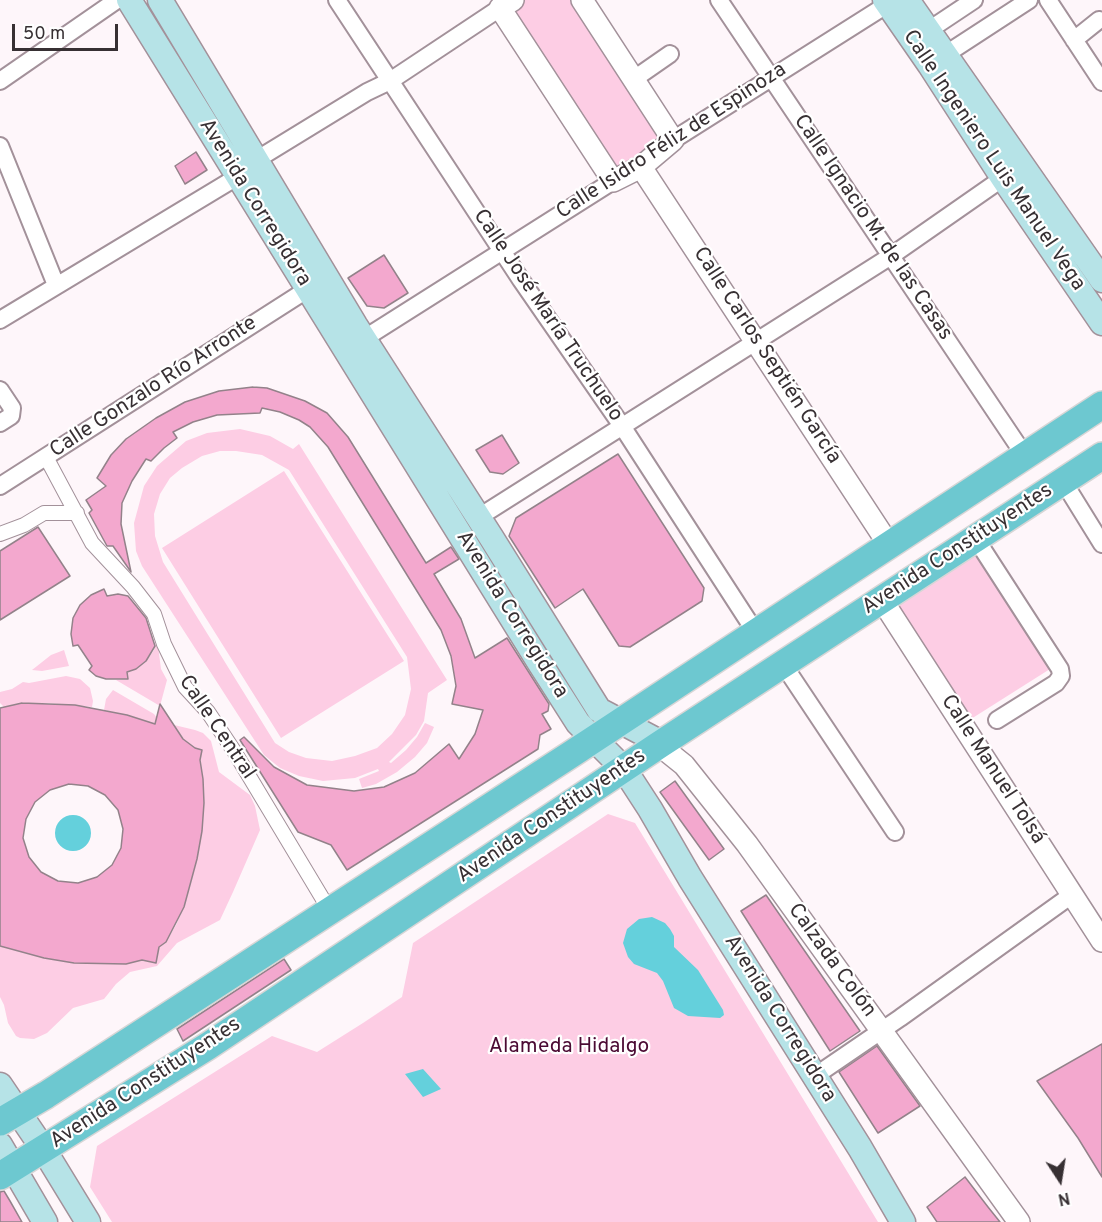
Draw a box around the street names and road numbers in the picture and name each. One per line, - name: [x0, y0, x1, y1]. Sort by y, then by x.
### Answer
- street label: Calle Ingeniero Luis Manuel Vega: [896, 26, 1090, 296]
- street label: Calle Isidro Féliz de Espinoza: [552, 58, 792, 226]
- street label: Calle Ignacio M. de las Casas: [787, 110, 957, 346]
- street label: Avenida Corregidora: [192, 115, 316, 291]
- street label: Calle José María Truchuelo: [467, 205, 627, 427]
- street label: Calle Carlos Septién García: [686, 243, 846, 469]
- street label: Calle Gonzalo Río Arronte: [46, 312, 262, 464]
- street label: Avenida Constituyentes: [858, 479, 1058, 621]
- street label: Avenida Corregidora: [449, 527, 573, 703]
- street label: Calle Central: [172, 671, 260, 785]
- street label: Calle Manuel Tolsá: [934, 691, 1050, 849]
- street label: Avenida Constituyentes: [453, 744, 651, 890]
- street label: Calzada Colón: [781, 899, 881, 1023]
- street label: Avenida Corregidora: [717, 931, 841, 1107]
- street label: Avenida Constituyentes: [46, 1013, 246, 1155]

